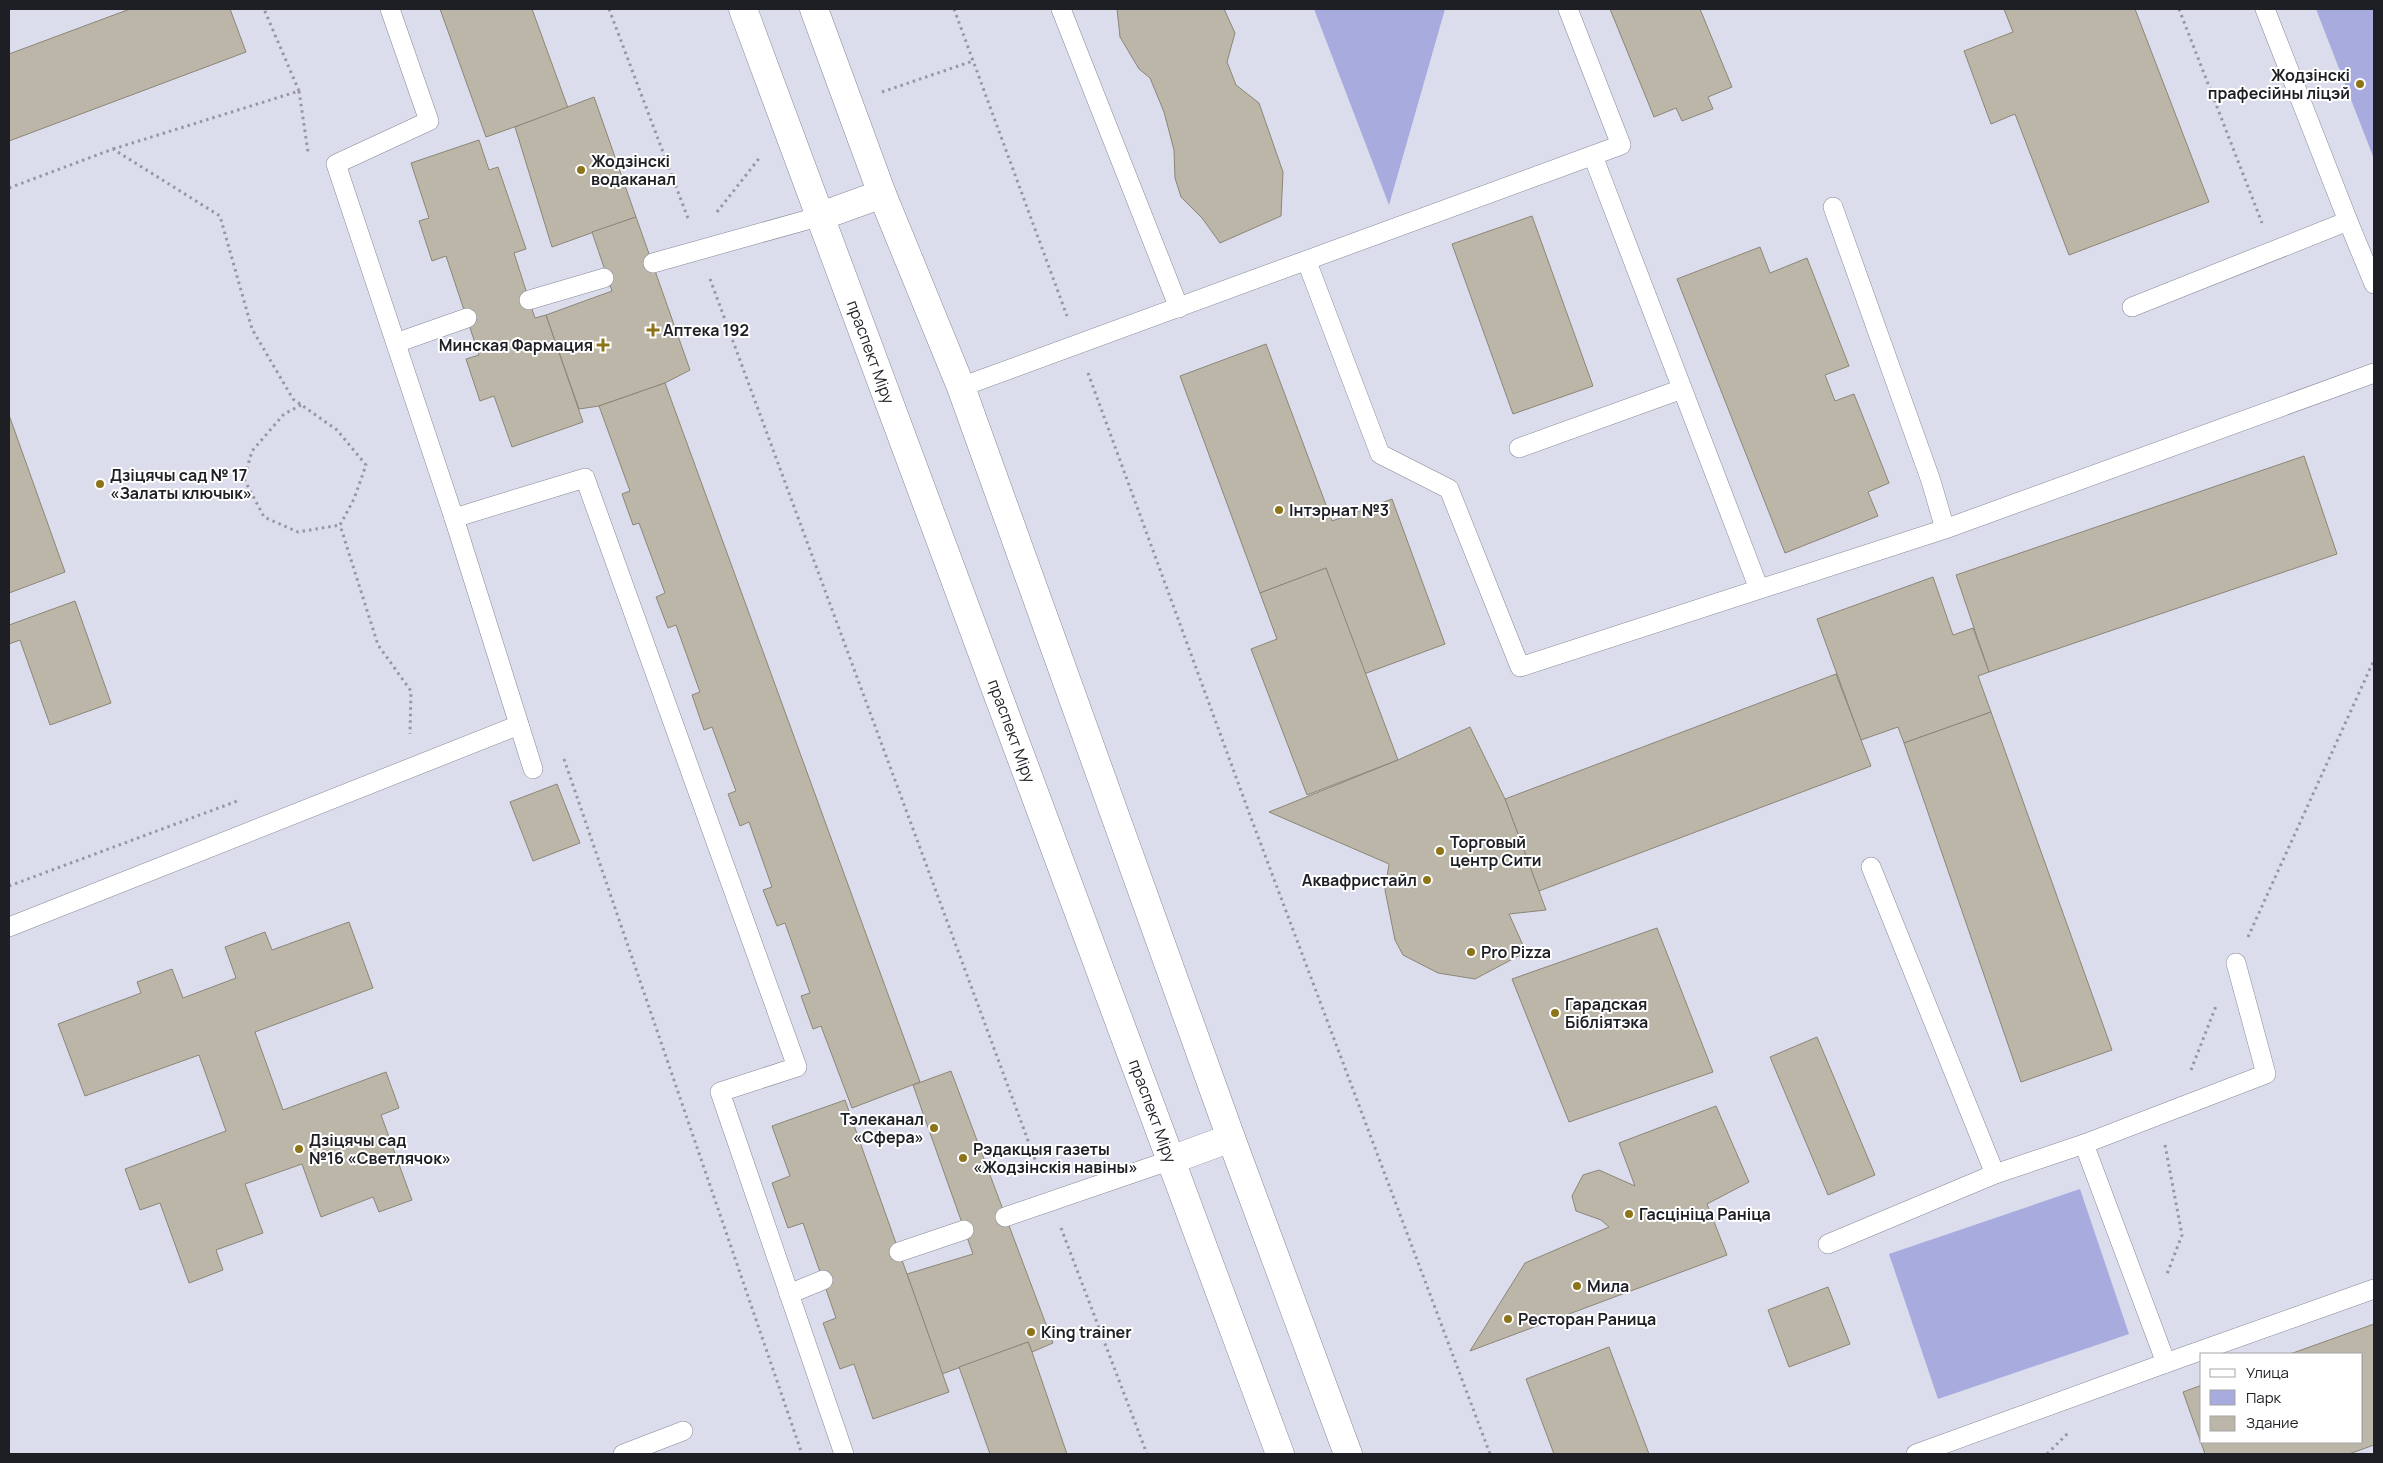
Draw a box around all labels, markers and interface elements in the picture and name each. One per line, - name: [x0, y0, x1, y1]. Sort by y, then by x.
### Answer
- place label: Жодзінскі прафесійны ліцэй: [2208, 64, 2350, 104]
- marker: Жодзінскі прафесійны ліцэй: [2354, 78, 2366, 90]
- place label: Жодзінскі водаканал: [591, 150, 676, 190]
- marker: Жодзінскі водаканал: [575, 164, 587, 176]
- street label: праспект Міру: [842, 297, 900, 407]
- place label: Аптека 192: [663, 319, 749, 341]
- marker: Аптека 192: [647, 324, 659, 336]
- place label: Минская Фармация: [439, 334, 593, 356]
- marker: Минская Фармация: [597, 339, 609, 351]
- place label: Дзіцячы сад № 17 «Залаты ключык»: [110, 464, 252, 504]
- marker: Дзіцячы сад № 17 «Залаты ключык»: [94, 478, 106, 490]
- place label: Інтэрнат №3: [1289, 499, 1389, 521]
- marker: Інтэрнат №3: [1273, 504, 1285, 516]
- street label: праспект Міру: [983, 676, 1041, 786]
- place label: Торговый центр Сити: [1450, 831, 1541, 871]
- marker: Торговый центр Сити: [1434, 845, 1446, 857]
- place label: Аквафристайл: [1302, 869, 1417, 891]
- marker: Аквафристайл: [1421, 874, 1433, 886]
- place label: Pro Pizza: [1481, 941, 1551, 963]
- marker: Pro Pizza: [1465, 946, 1477, 958]
- place label: Гарадская Бібліятэка: [1565, 993, 1648, 1033]
- marker: Гарадская Бібліятэка: [1549, 1007, 1561, 1019]
- street label: праспект Міру: [1124, 1056, 1182, 1166]
- place label: Тэлеканал «Сфера»: [840, 1108, 924, 1148]
- marker: Тэлеканал «Сфера»: [928, 1122, 940, 1134]
- place label: Дзіцячы сад №16 «Светлячок»: [309, 1129, 451, 1169]
- place label: Рэдакцыя газеты «Жодзінскія навіны»: [973, 1138, 1138, 1178]
- marker: Дзіцячы сад №16 «Светлячок»: [293, 1143, 305, 1155]
- marker: Рэдакцыя газеты «Жодзінскія навіны»: [957, 1152, 969, 1164]
- place label: Гасцініца Раніца: [1639, 1203, 1771, 1225]
- marker: Гасцініца Раніца: [1623, 1208, 1635, 1220]
- place label: Мила: [1587, 1275, 1629, 1297]
- marker: Мила: [1571, 1280, 1583, 1292]
- place label: Ресторан Раница: [1518, 1308, 1656, 1330]
- marker: Ресторан Раница: [1502, 1313, 1514, 1325]
- place label: King trainer: [1041, 1321, 1132, 1343]
- marker: King trainer: [1025, 1326, 1037, 1338]
- legend: [2200, 1353, 2363, 1443]
- text: Улица: [2246, 1362, 2289, 1383]
- text: Парк: [2246, 1387, 2282, 1408]
- text: Здание: [2246, 1412, 2299, 1433]

